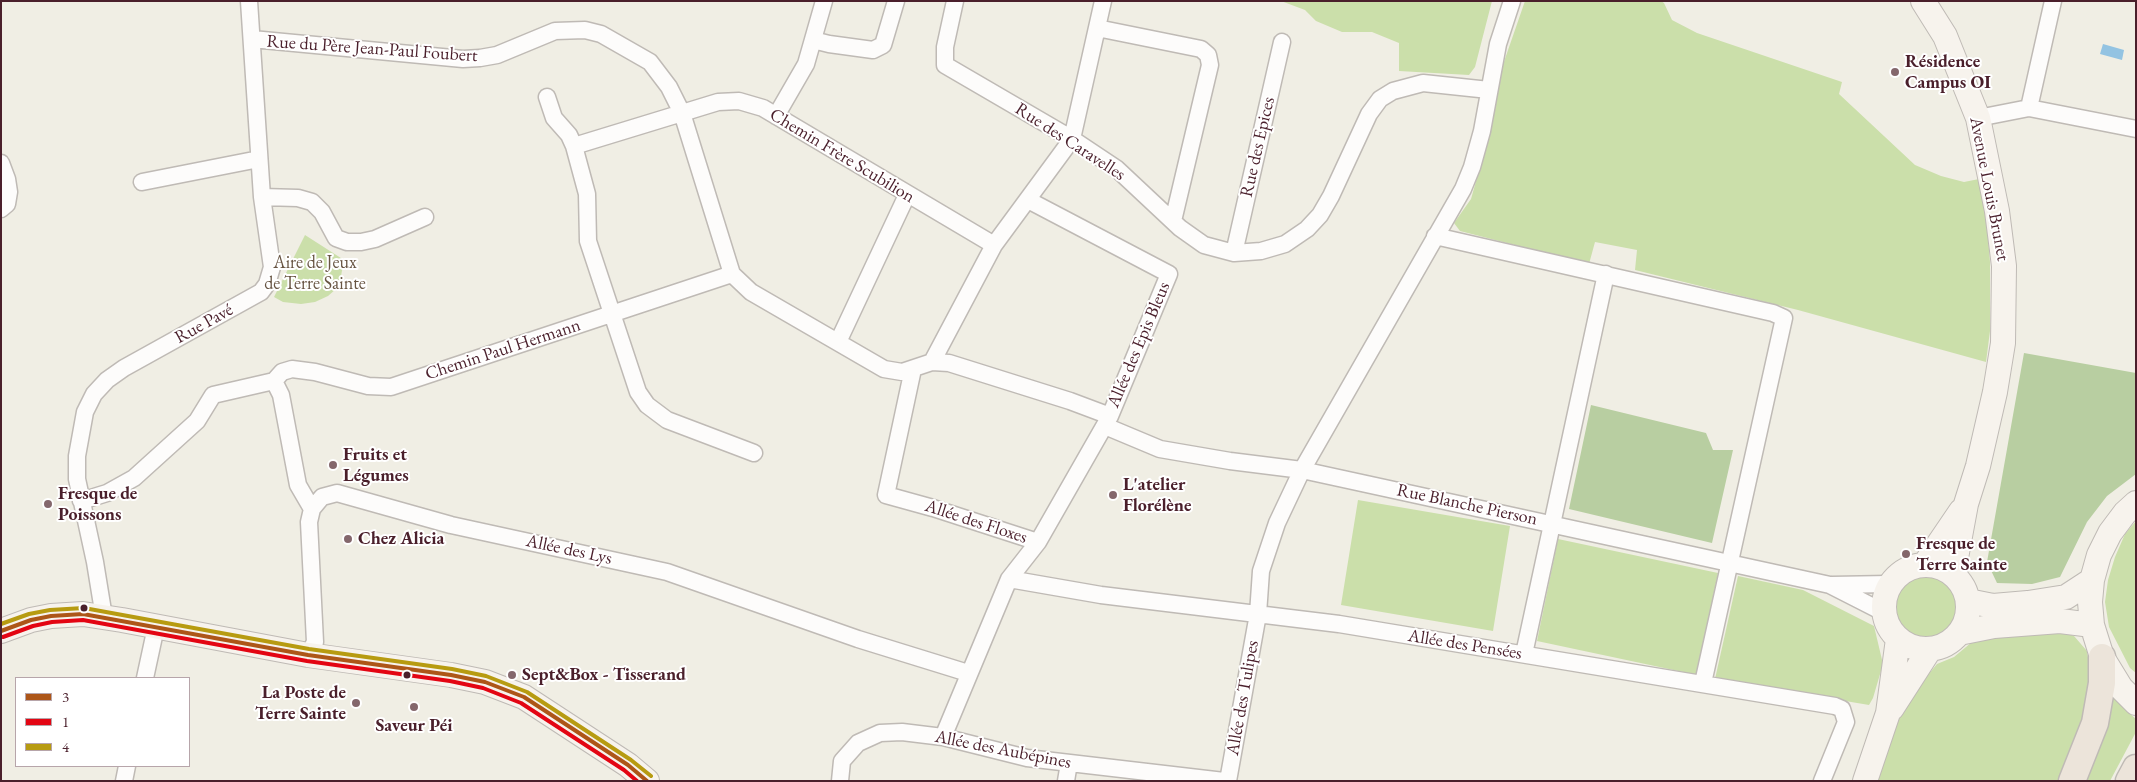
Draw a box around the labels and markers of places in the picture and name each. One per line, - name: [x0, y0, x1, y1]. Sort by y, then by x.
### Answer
- place label: Résidence Campus OI: [1905, 51, 1991, 94]
- marker: Résidence Campus OI: [1889, 66, 1901, 78]
- place label: Fruits et Légumes: [343, 444, 409, 486]
- marker: Fruits et Légumes: [327, 459, 339, 471]
- place label: L'atelier Florélène: [1123, 474, 1191, 516]
- place label: Fresque de Poissons: [58, 483, 137, 526]
- marker: L'atelier Florélène: [1107, 489, 1119, 501]
- marker: Fresque de Poissons: [42, 498, 54, 510]
- place label: Chez Alicia: [358, 528, 444, 550]
- marker: Chez Alicia: [342, 533, 354, 545]
- place label: Fresque de Terre Sainte: [1916, 533, 2007, 576]
- marker: Fresque de Terre Sainte: [1900, 548, 1912, 560]
- unlabelled marker: [79, 603, 89, 613]
- place label: Sept&Box - Tisserand: [522, 664, 686, 686]
- marker: Sept&Box - Tisserand: [506, 669, 518, 681]
- unlabelled marker: [402, 670, 412, 680]
- place label: La Poste de Terre Sainte: [255, 682, 346, 724]
- marker: La Poste de Terre Sainte: [350, 697, 362, 709]
- marker: Saveur Péi: [408, 701, 420, 713]
- place label: Saveur Péi: [375, 715, 453, 737]

